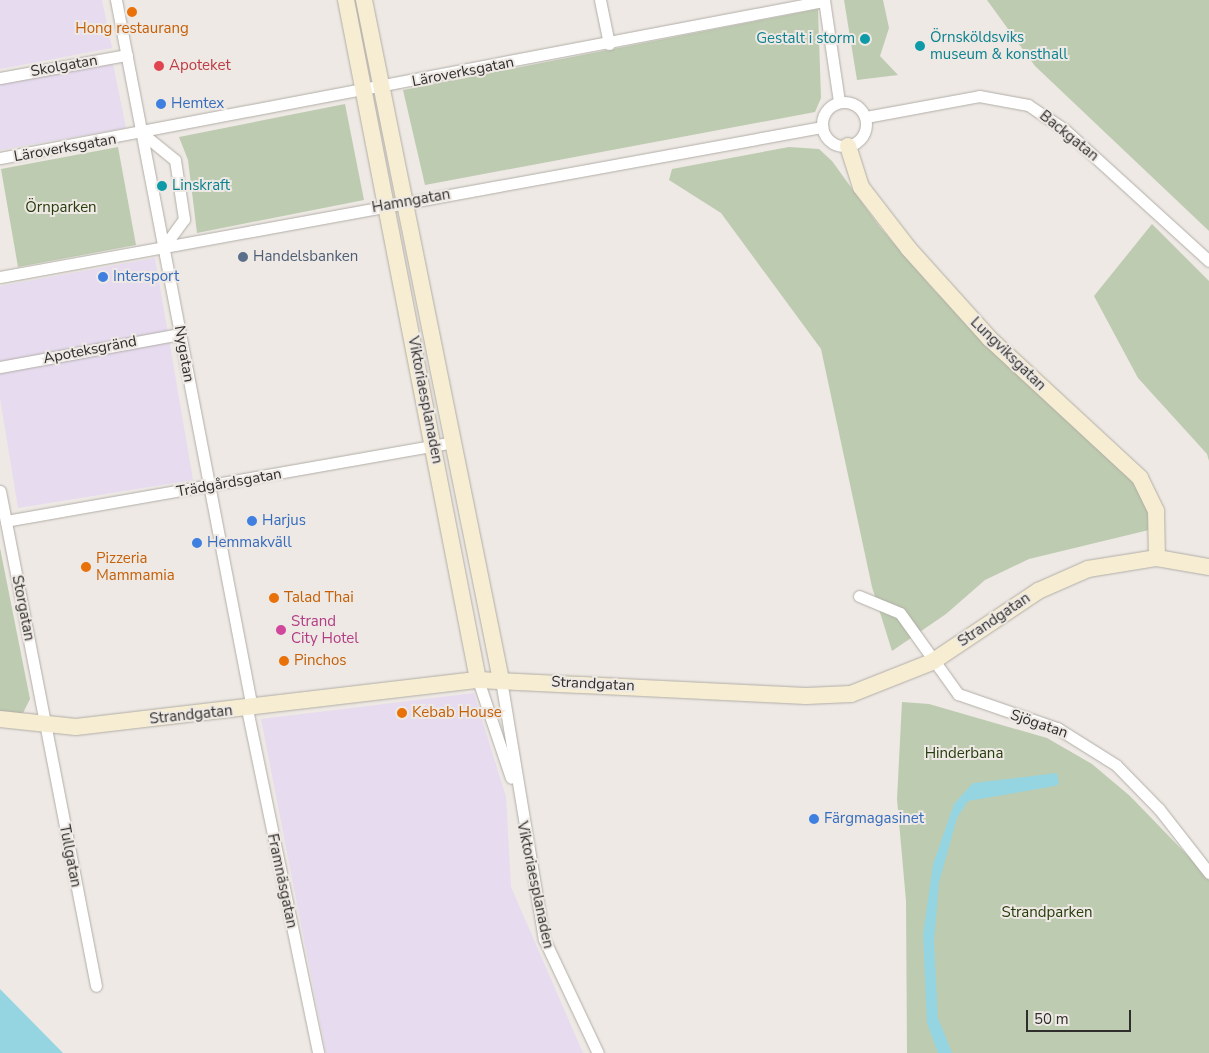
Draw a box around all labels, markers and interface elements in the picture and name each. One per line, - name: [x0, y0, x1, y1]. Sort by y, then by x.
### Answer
- marker: Hong restaurang: [126, 6, 138, 18]
- place label: Hong restaurang: [75, 20, 189, 38]
- place label: Örnsköldsviks museum & konsthall: [930, 28, 1068, 63]
- place label: Gestalt i storm: [756, 30, 855, 48]
- marker: Gestalt i storm: [859, 33, 871, 45]
- marker: Örnsköldsviks museum & konsthall: [914, 40, 926, 52]
- street label: Skolgatan: [29, 51, 99, 81]
- street label: Läroverksgatan: [410, 53, 516, 91]
- place label: Apoteket: [169, 57, 231, 75]
- marker: Apoteket: [153, 60, 165, 72]
- place label: Hemtex: [171, 95, 224, 113]
- marker: Hemtex: [155, 98, 167, 110]
- street label: Backgatan: [1036, 107, 1102, 165]
- street label: Läroverksgatan: [12, 130, 118, 166]
- place label: Linskraft: [172, 177, 230, 195]
- marker: Linskraft: [156, 180, 168, 192]
- street label: Hamngatan: [370, 185, 452, 217]
- park label: Örnparken: [25, 199, 97, 217]
- place label: Handelsbanken: [253, 248, 358, 266]
- marker: Handelsbanken: [237, 251, 249, 263]
- place label: Intersport: [113, 268, 179, 286]
- marker: Intersport: [97, 271, 109, 283]
- street label: Lungviksgatan: [967, 314, 1049, 394]
- street label: Nygatan: [170, 324, 198, 384]
- street label: Apoteksgränd: [42, 332, 138, 368]
- street label: Viktoriaesplanaden: [404, 335, 446, 465]
- street label: Trädgårdsgatan: [175, 465, 283, 501]
- place label: Harjus: [262, 512, 306, 530]
- marker: Harjus: [246, 515, 258, 527]
- place label: Hemmakväll: [207, 534, 292, 552]
- marker: Hemmakväll: [191, 537, 203, 549]
- place label: Pizzeria Mammamia: [96, 549, 175, 584]
- marker: Pizzeria Mammamia: [80, 561, 92, 573]
- street label: Storgatan: [8, 574, 38, 642]
- place label: Talad Thai: [284, 589, 354, 607]
- street label: Strandgatan: [954, 589, 1034, 651]
- marker: Talad Thai: [268, 592, 280, 604]
- place label: Strand City Hotel: [291, 612, 359, 647]
- marker: Strand City Hotel: [275, 624, 287, 636]
- place label: Pinchos: [294, 652, 347, 670]
- marker: Pinchos: [278, 655, 290, 667]
- street label: Strandgatan: [551, 673, 635, 695]
- street label: Strandgatan: [149, 702, 233, 728]
- place label: Kebab House: [412, 704, 502, 722]
- street label: Sjögatan: [1008, 706, 1070, 742]
- marker: Kebab House: [396, 707, 408, 719]
- park label: Hinderbana: [925, 745, 1003, 763]
- place label: Färgmagasinet: [824, 810, 924, 828]
- marker: Färgmagasinet: [808, 813, 820, 825]
- street label: Viktoriaesplanaden: [513, 820, 557, 950]
- street label: Tullgatan: [55, 823, 85, 889]
- street label: Framnäsgatan: [263, 832, 301, 930]
- park label: Strandparken: [1002, 904, 1092, 922]
- scale bar: [1029, 1000, 1134, 1032]
- text: 50 m: [1034, 1009, 1069, 1029]

